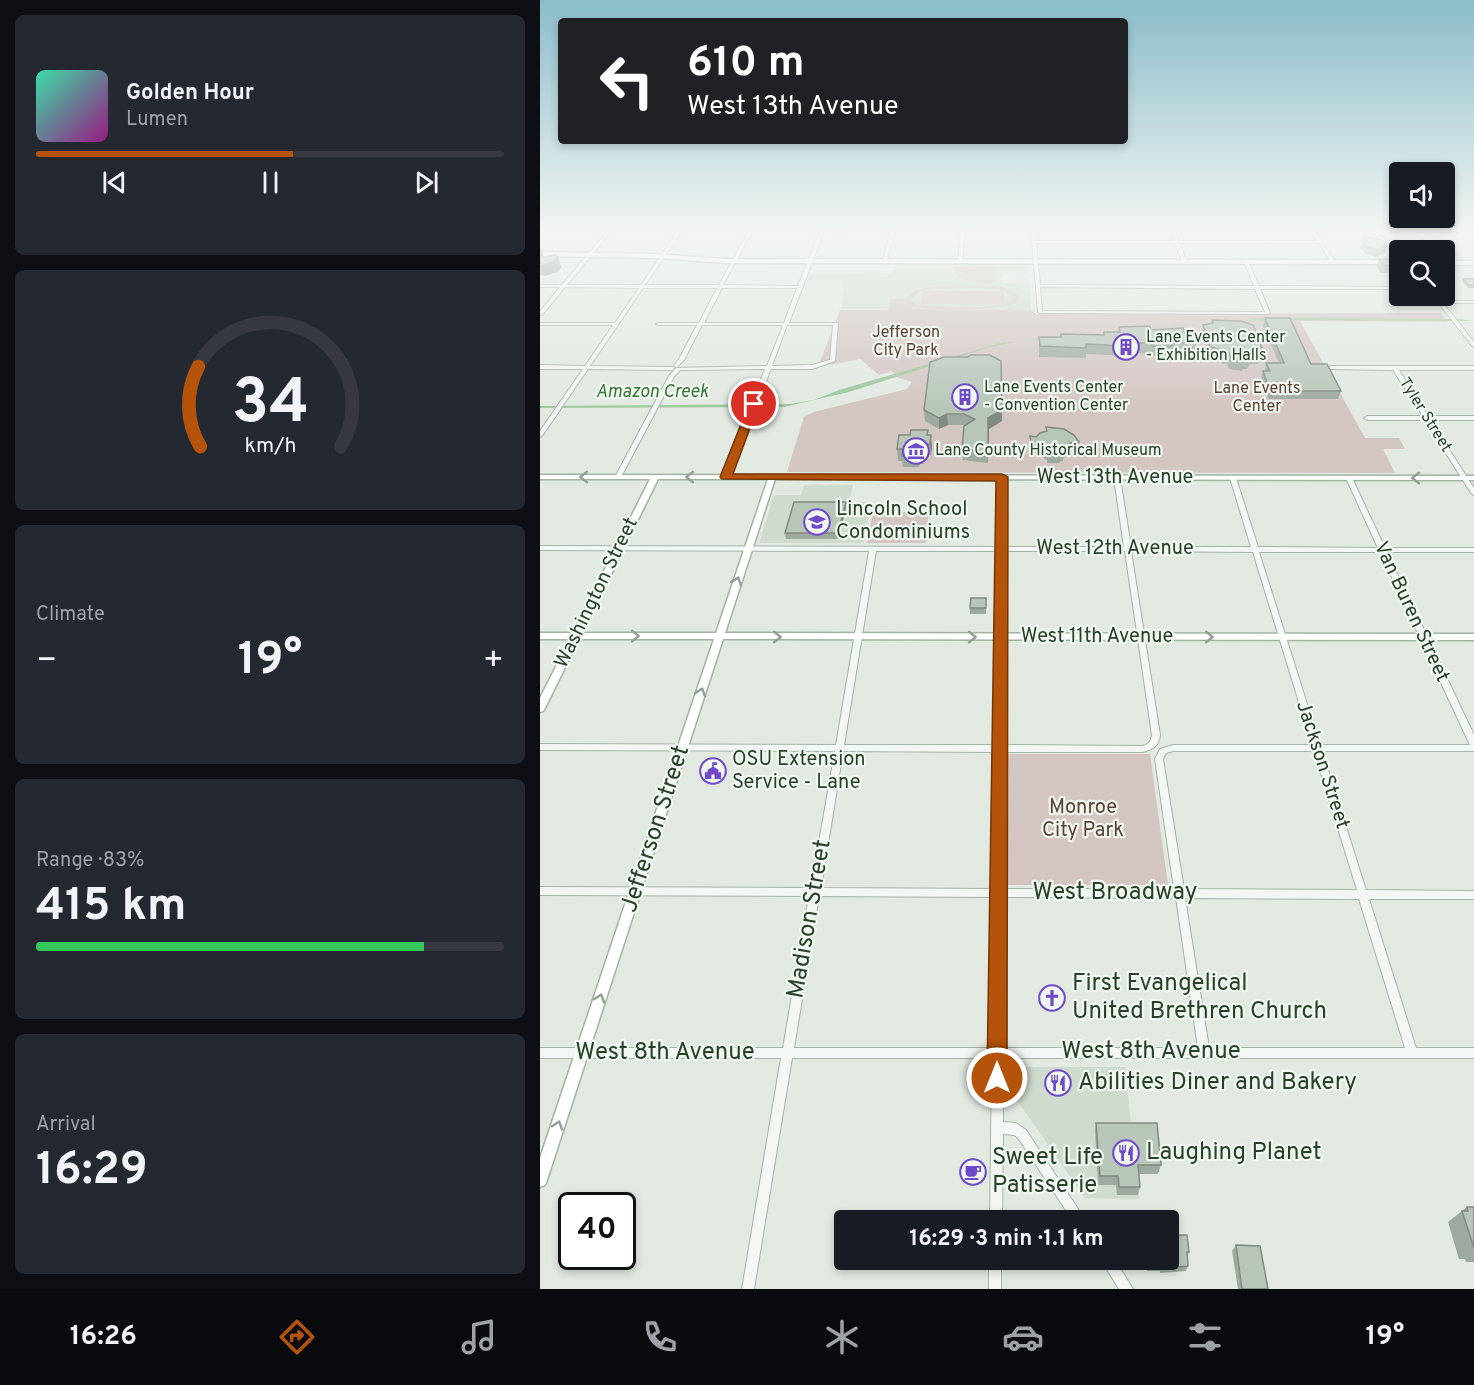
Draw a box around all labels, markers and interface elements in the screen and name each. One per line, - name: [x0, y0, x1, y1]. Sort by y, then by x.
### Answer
- text: 610 m: [687, 38, 805, 91]
- icon: left: [588, 42, 666, 120]
- text: Golden Hour: [126, 80, 254, 107]
- text: West 13th Avenue: [687, 90, 899, 124]
- text: Lumen: [126, 107, 188, 133]
- map controls: [1389, 162, 1455, 306]
- button: sound: [1389, 162, 1455, 228]
- icon: previous: [98, 166, 131, 199]
- icon: pause: [254, 166, 287, 199]
- icon: next: [410, 166, 443, 199]
- button: search: [1389, 240, 1455, 306]
- park label: Jefferson City Park: [872, 323, 940, 361]
- place label: Lane Events Center - Exhibition Halls: [1146, 328, 1286, 366]
- building icon: Lane Events Center - Exhibition Halls: [1111, 332, 1141, 362]
- text: 34: [231, 366, 309, 445]
- street label: Tyler Street: [1394, 374, 1456, 456]
- pin: [728, 378, 779, 429]
- place label: Lane Events Center - Convention Center: [984, 378, 1128, 416]
- park label: Lane Events Center: [1214, 379, 1300, 417]
- water label: Amazon Creek: [596, 381, 709, 404]
- building icon: Lane Events Center - Convention Center: [950, 382, 980, 412]
- icon: arrive: [737, 387, 770, 420]
- text: km/h: [244, 433, 296, 460]
- museum icon: Lane County Historical Museum: [901, 436, 931, 466]
- place label: Lane County Historical Museum: [935, 441, 1162, 461]
- street label: West 13th Avenue: [1037, 465, 1193, 491]
- one-way arrow: [580, 471, 589, 483]
- one-way arrow: [686, 471, 695, 483]
- one-way arrow: [1411, 472, 1420, 484]
- place label: Lincoln School Condominiums: [836, 497, 970, 546]
- school or university icon: Lincoln School Condominiums: [802, 507, 832, 537]
- street label: Washington Street: [549, 513, 645, 673]
- street label: West 12th Avenue: [1036, 536, 1194, 562]
- street label: Van Buren Street: [1367, 538, 1455, 686]
- one-way arrow: [730, 576, 743, 587]
- text: Climate: [36, 602, 105, 628]
- street label: West 11th Avenue: [1021, 624, 1173, 650]
- one-way arrow: [631, 630, 640, 642]
- one-way arrow: [773, 631, 782, 643]
- one-way arrow: [968, 631, 977, 643]
- one-way arrow: [1205, 631, 1214, 643]
- text: 19°: [238, 633, 302, 690]
- text: −: [36, 641, 57, 683]
- text: +: [483, 641, 504, 683]
- one-way arrow: [694, 687, 706, 698]
- street label: Jackson Street: [1289, 698, 1355, 832]
- street label: Jefferson Street: [615, 742, 697, 916]
- place label: OSU Extension Service - Lane: [732, 747, 866, 796]
- public building icon: OSU Extension Service - Lane: [698, 756, 728, 786]
- park label: Monroe City Park: [1042, 795, 1124, 844]
- street label: Madison Street: [781, 837, 839, 1001]
- text: Range · 83%: [36, 848, 144, 874]
- street label: West Broadway: [1033, 878, 1197, 908]
- text: 415 km: [36, 879, 186, 936]
- place label: First Evangelical United Brethren Church: [1072, 969, 1327, 1027]
- church icon: First Evangelical United Brethren Church: [1037, 983, 1067, 1013]
- one-way arrow: [593, 993, 606, 1004]
- street label: West 8th Avenue: [1061, 1037, 1241, 1067]
- street label: West 8th Avenue: [575, 1038, 755, 1068]
- position arrow: [965, 1046, 1029, 1110]
- restaurant icon: Abilities Diner and Bakery: [1043, 1068, 1073, 1098]
- place label: Abilities Diner and Bakery: [1078, 1068, 1357, 1098]
- text: Arrival: [36, 1112, 96, 1138]
- one-way arrow: [551, 1120, 564, 1131]
- restaurant icon: Laughing Planet: [1111, 1138, 1141, 1168]
- place label: Laughing Planet: [1146, 1138, 1322, 1168]
- text: 16:29: [36, 1143, 148, 1200]
- place label: Sweet Life Patisserie: [992, 1143, 1103, 1201]
- cafe icon: Sweet Life Patisserie: [958, 1157, 988, 1187]
- speed limit sign: 40: [558, 1192, 636, 1270]
- text: 16:29 · 3 min · 1.1 km: [909, 1226, 1104, 1253]
- icon: directions: [276, 1316, 318, 1358]
- icon: music: [458, 1316, 500, 1358]
- icon: phone: [639, 1316, 681, 1358]
- icon: climate: [821, 1316, 863, 1358]
- icon: car: [1002, 1316, 1044, 1358]
- icon: filters: [1184, 1316, 1226, 1358]
- text: 16:26: [70, 1320, 137, 1354]
- text: 19°: [1366, 1320, 1404, 1354]

